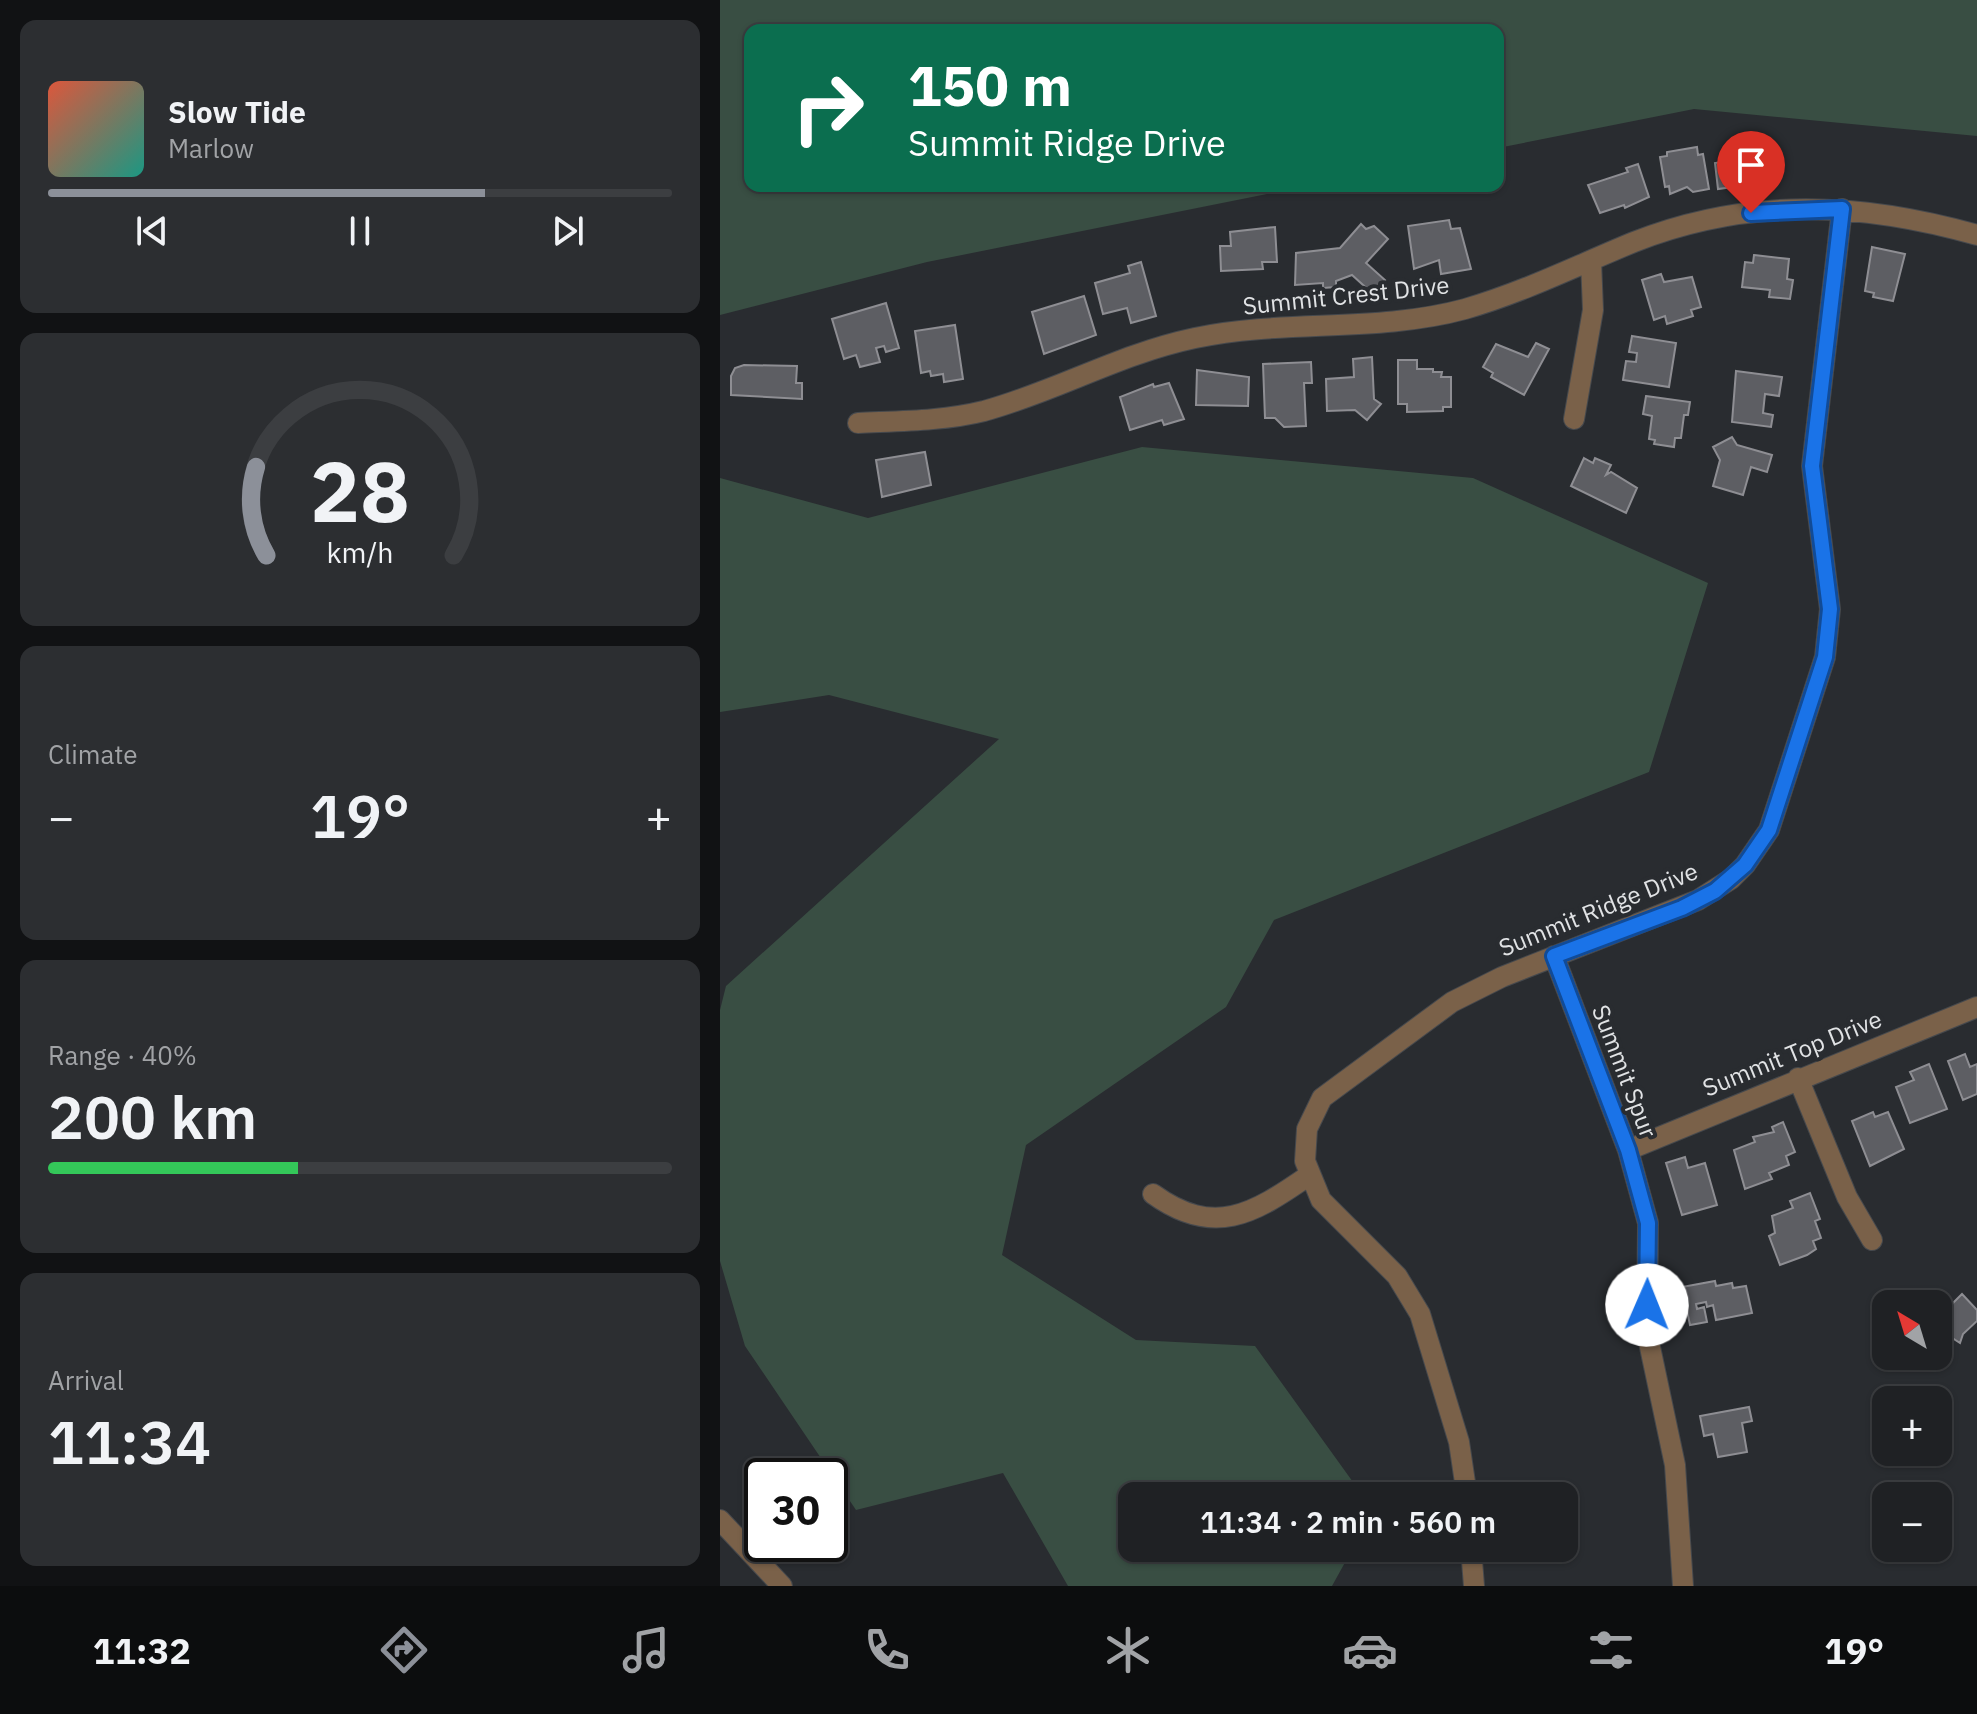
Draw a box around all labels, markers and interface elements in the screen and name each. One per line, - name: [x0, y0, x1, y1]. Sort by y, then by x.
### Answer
- text: 150 m: [908, 49, 1072, 121]
- icon: right: [776, 56, 880, 160]
- text: Slow Tide: [168, 92, 306, 131]
- text: Summit Ridge Drive: [908, 119, 1226, 166]
- text: Marlow: [168, 131, 254, 165]
- pin: [1717, 131, 1785, 213]
- icon: arrive: [1729, 143, 1773, 187]
- icon: previous: [130, 209, 174, 253]
- icon: pause: [338, 209, 382, 253]
- icon: next: [546, 209, 590, 253]
- street label: Summit Crest Drive: [1241, 268, 1451, 322]
- text: 28: [310, 436, 410, 544]
- text: km/h: [326, 534, 394, 571]
- text: Climate: [48, 737, 138, 771]
- text: 19°: [310, 776, 410, 855]
- text: −: [48, 788, 74, 845]
- text: +: [646, 788, 672, 845]
- street label: Summit Ridge Drive: [1494, 854, 1702, 964]
- street label: Summit Spur: [1585, 1000, 1665, 1142]
- street label: Summit Top Drive: [1698, 1002, 1886, 1104]
- text: Range · 40%: [48, 1038, 197, 1072]
- text: 200 km: [48, 1077, 257, 1156]
- position arrow: [1605, 1263, 1689, 1347]
- north arrow: [1872, 1290, 1952, 1370]
- map controls: [1872, 1290, 1952, 1562]
- text: Arrival: [48, 1363, 124, 1397]
- button: +: [1872, 1386, 1952, 1466]
- text: 11:34: [48, 1402, 211, 1481]
- speed limit sign: 30: [744, 1458, 848, 1562]
- button: −: [1872, 1482, 1952, 1562]
- text: 11:34 · 2 min · 560 m: [1200, 1502, 1496, 1541]
- icon: directions: [376, 1622, 432, 1678]
- icon: music: [618, 1622, 674, 1678]
- icon: phone: [859, 1622, 915, 1678]
- icon: climate: [1100, 1622, 1156, 1678]
- icon: car: [1342, 1622, 1398, 1678]
- icon: filters: [1583, 1622, 1639, 1678]
- text: 11:32: [93, 1627, 191, 1674]
- text: 19°: [1824, 1627, 1884, 1674]

